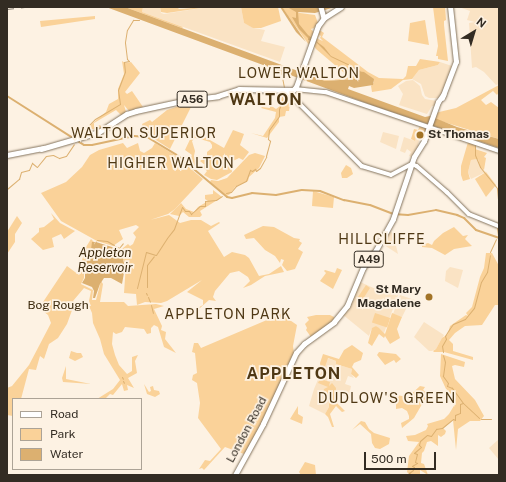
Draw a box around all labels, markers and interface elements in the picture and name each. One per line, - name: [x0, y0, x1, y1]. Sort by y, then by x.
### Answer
- north arrow: [454, 12, 494, 52]
- text: N: [474, 15, 488, 30]
- district label: LOWER WALTON: [238, 65, 360, 81]
- road number: A56: [176, 90, 208, 108]
- district label: WALTON: [229, 90, 303, 110]
- district label: WALTON SUPERIOR: [71, 125, 217, 141]
- place label: St Thomas: [428, 128, 489, 142]
- marker: St Thomas: [415, 130, 425, 140]
- district label: HIGHER WALTON: [107, 155, 235, 171]
- district label: HILLCLIFFE: [338, 231, 426, 247]
- water label: Appleton Reservoir: [77, 246, 133, 277]
- road number: A49: [353, 250, 385, 268]
- place label: St Mary Magdalene: [357, 283, 421, 311]
- marker: St Mary Magdalene: [424, 292, 434, 302]
- park label: Bog Rough: [27, 299, 89, 313]
- district label: APPLETON PARK: [164, 306, 292, 322]
- district label: APPLETON: [247, 364, 341, 384]
- district label: DUDLOW'S GREEN: [318, 390, 456, 406]
- street label: London Road: [224, 395, 270, 465]
- legend: [12, 398, 142, 470]
- text: Road: [50, 407, 78, 421]
- text: Park: [50, 427, 76, 441]
- scale bar: [366, 444, 438, 470]
- text: Water: [50, 447, 83, 461]
- text: 500 m: [371, 452, 407, 466]

